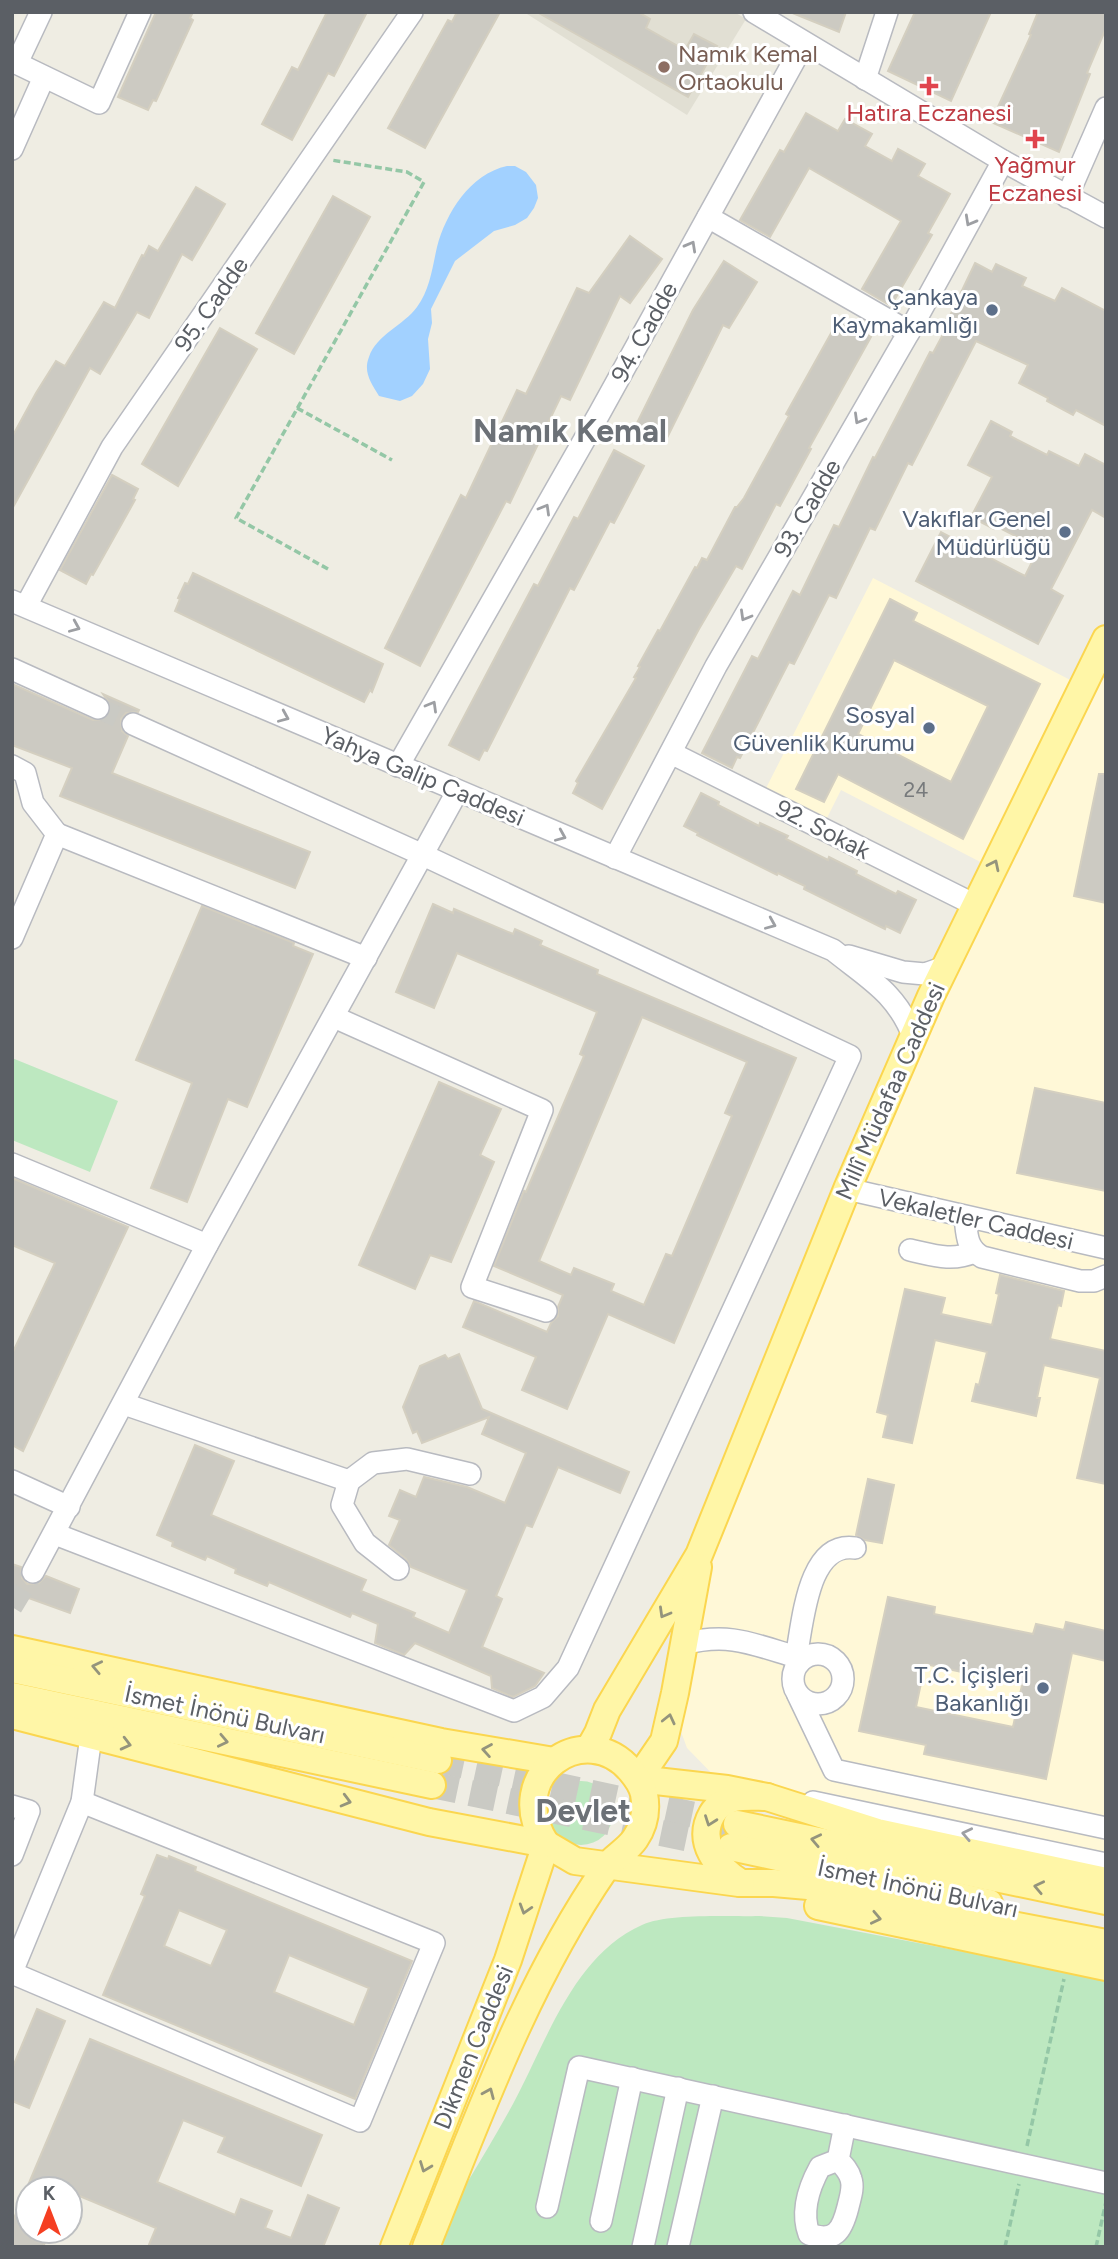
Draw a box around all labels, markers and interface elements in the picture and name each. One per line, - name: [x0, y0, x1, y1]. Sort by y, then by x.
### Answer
- place label: Namık Kemal Ortaokulu: [678, 39, 818, 96]
- marker: Namık Kemal Ortaokulu: [656, 59, 672, 75]
- marker: Hatıra Eczanesi: [921, 78, 937, 94]
- place label: Hatıra Eczanesi: [846, 98, 1012, 127]
- marker: Yağmur Eczanesi: [1027, 131, 1043, 147]
- place label: Yağmur Eczanesi: [988, 150, 1082, 207]
- one-way arrow: [965, 213, 978, 226]
- one-way arrow: [683, 241, 697, 253]
- street label: 95. Cadde: [168, 251, 254, 357]
- street label: 94. Cadde: [605, 277, 683, 387]
- place label: Çankaya Kaymakamlığı: [832, 282, 978, 339]
- marker: Çankaya Kaymakamlığı: [984, 302, 1000, 318]
- one-way arrow: [854, 411, 867, 424]
- district label: Namık Kemal: [473, 412, 667, 450]
- street label: 93. Cadde: [767, 454, 847, 562]
- one-way arrow: [536, 503, 549, 516]
- place label: Vakıflar Genel Müdürlüğü: [902, 504, 1051, 561]
- marker: Vakıflar Genel Müdürlüğü: [1057, 524, 1073, 540]
- one-way arrow: [740, 609, 753, 621]
- one-way arrow: [68, 619, 81, 633]
- place label: Sosyal Güvenlik Kurumu: [733, 700, 915, 757]
- one-way arrow: [424, 701, 437, 714]
- one-way arrow: [277, 709, 290, 723]
- street label: Yahya Galip Caddesi: [317, 720, 529, 832]
- marker: Sosyal Güvenlik Kurumu: [921, 720, 937, 736]
- house number: 24: [904, 777, 928, 802]
- street label: 92. Sokak: [771, 793, 875, 865]
- one-way arrow: [554, 827, 566, 841]
- one-way arrow: [986, 860, 1000, 872]
- one-way arrow: [763, 916, 776, 930]
- street label: Millî Müdafaa Caddesi: [829, 978, 951, 1204]
- street label: Vekaletler Caddesi: [875, 1182, 1077, 1256]
- one-way arrow: [659, 1606, 672, 1618]
- one-way arrow: [91, 1660, 103, 1675]
- place label: T.C. İçişleri Bakanlığı: [914, 1660, 1029, 1717]
- street label: İsmet İnönü Bulvarı: [122, 1679, 328, 1749]
- marker: T.C. İçişleri Bakanlığı: [1035, 1680, 1051, 1696]
- one-way arrow: [661, 1713, 675, 1725]
- one-way arrow: [217, 1732, 229, 1747]
- one-way arrow: [120, 1736, 132, 1750]
- one-way arrow: [481, 1743, 493, 1758]
- district label: Devlet: [535, 1792, 631, 1830]
- one-way arrow: [340, 1793, 352, 1807]
- one-way arrow: [704, 1814, 718, 1827]
- one-way arrow: [961, 1827, 973, 1842]
- one-way arrow: [810, 1834, 822, 1849]
- street label: İsmet İnönü Bulvarı: [815, 1853, 1021, 1923]
- one-way arrow: [1033, 1881, 1045, 1896]
- one-way arrow: [519, 1903, 533, 1915]
- one-way arrow: [870, 1910, 882, 1925]
- street label: Dikmen Caddesi: [427, 1961, 519, 2133]
- one-way arrow: [481, 2088, 495, 2100]
- one-way arrow: [420, 2160, 434, 2172]
- north arrow: [14, 2175, 84, 2245]
- text: K: [43, 2182, 56, 2205]

